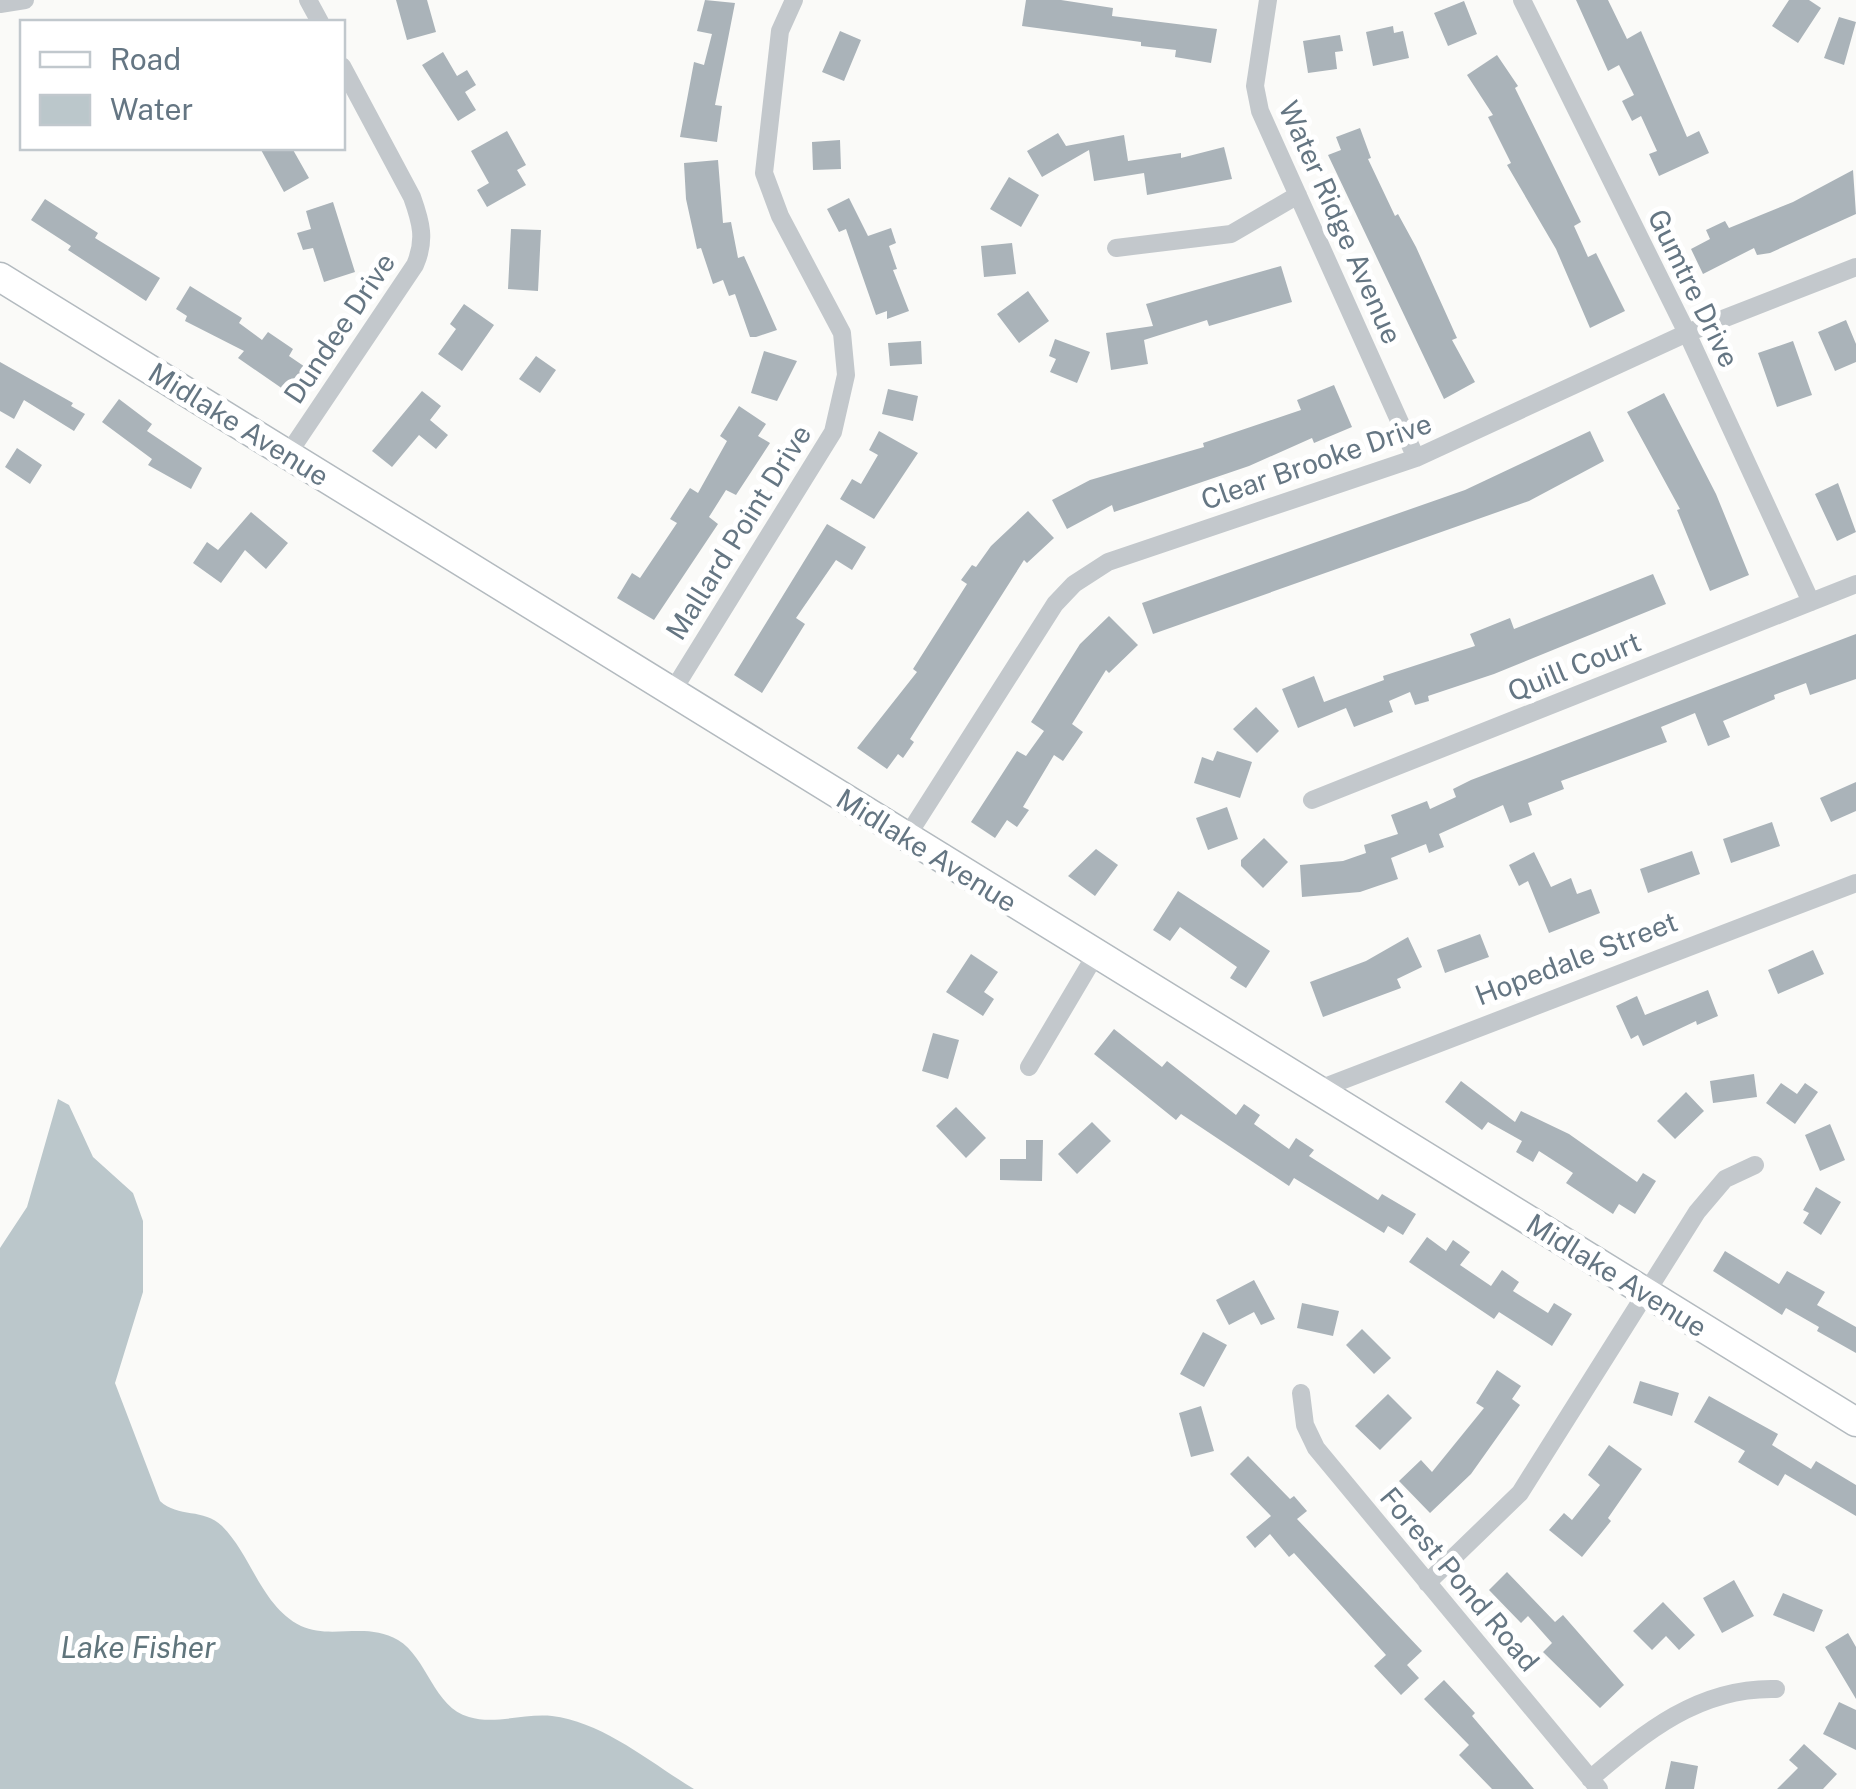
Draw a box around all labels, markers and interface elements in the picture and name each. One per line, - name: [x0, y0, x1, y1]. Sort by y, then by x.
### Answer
- legend: [20, 20, 345, 150]
- text: Road: [110, 41, 181, 77]
- text: Water: [110, 91, 193, 127]
- street label: Water Ridge Avenue: [1273, 95, 1409, 349]
- street label: Gumtre Drive: [1642, 204, 1746, 372]
- street label: Dundee Drive: [277, 247, 401, 409]
- street label: Midlake Avenue: [143, 355, 335, 493]
- street label: Clear Brooke Drive: [1196, 406, 1436, 516]
- street label: Mallard Point Drive: [659, 418, 817, 646]
- street label: Quill Court: [1503, 624, 1645, 708]
- street label: Midlake Avenue: [831, 781, 1023, 919]
- street label: Hopedale Street: [1470, 904, 1682, 1012]
- street label: Midlake Avenue: [1521, 1206, 1713, 1344]
- street label: Forest Pond Road: [1374, 1481, 1546, 1677]
- water label: Lake Fisher: [61, 1629, 216, 1665]

